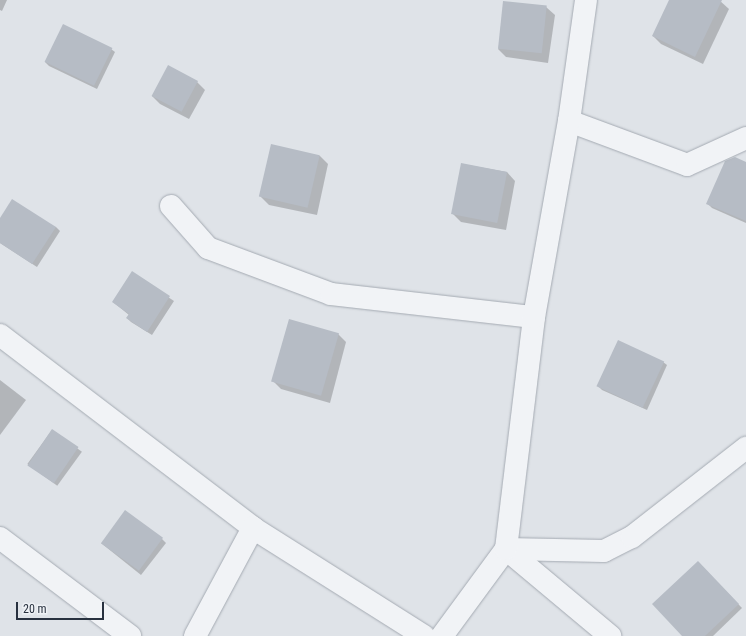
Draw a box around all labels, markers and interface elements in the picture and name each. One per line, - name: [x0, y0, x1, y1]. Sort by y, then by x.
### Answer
- scale bar: [18, 594, 106, 620]
- text: 20 m: [23, 602, 47, 616]

